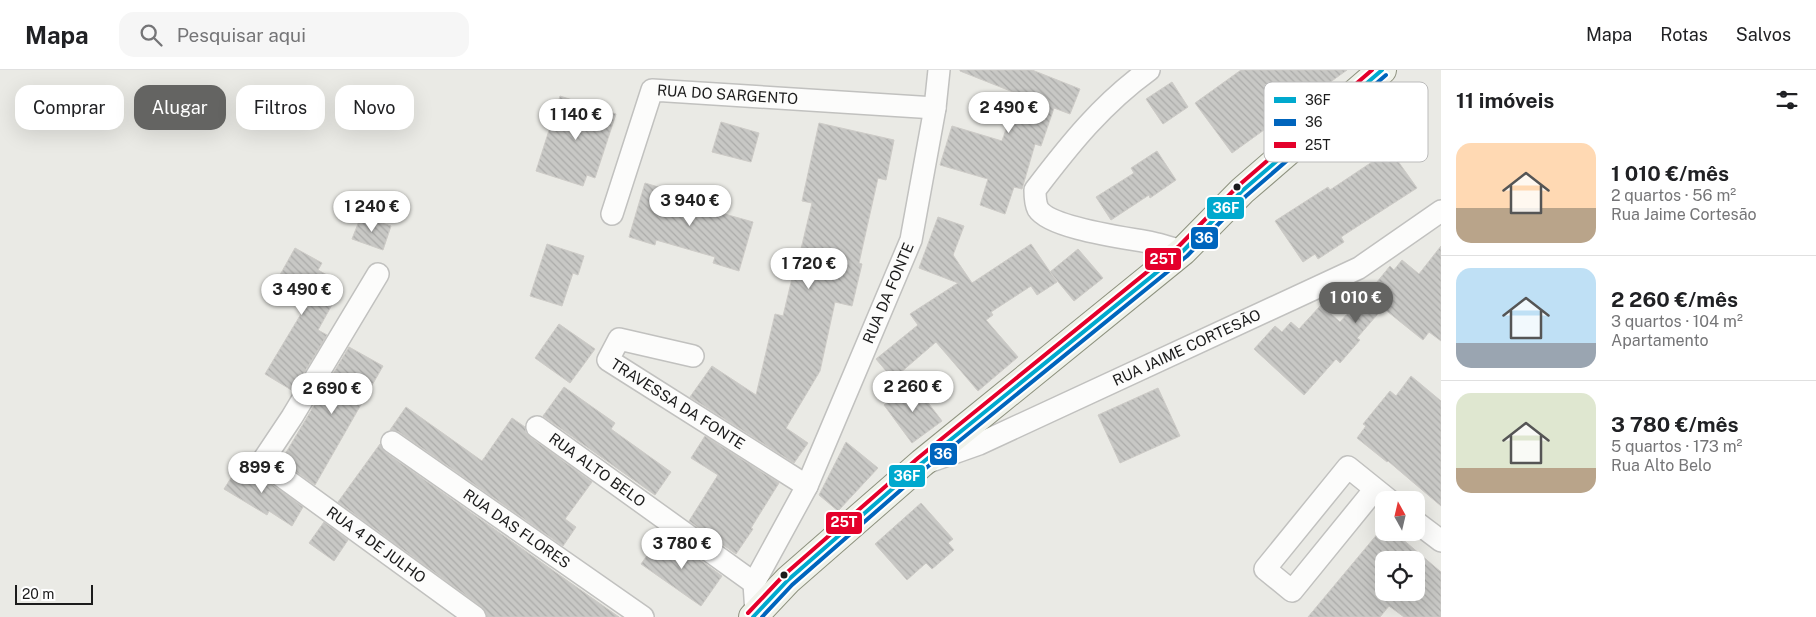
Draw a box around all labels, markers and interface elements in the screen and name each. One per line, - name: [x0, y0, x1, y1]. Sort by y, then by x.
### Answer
- search box: [119, 12, 469, 57]
- text: Mapa: [25, 21, 89, 49]
- icon: search: [137, 21, 165, 49]
- text: Pesquisar aqui: [177, 24, 306, 46]
- text: Mapa: [1586, 24, 1632, 45]
- text: Rotas: [1660, 24, 1708, 45]
- text: Salvos: [1736, 24, 1791, 45]
- street label: RUA DO SARGENTO: [657, 81, 799, 107]
- legend: [1264, 82, 1428, 162]
- chip: Comprar: [15, 85, 124, 130]
- chip: Alugar: [134, 85, 226, 130]
- chip: Filtros: [236, 85, 325, 130]
- chip: Novo: [335, 85, 414, 130]
- icon: filters: [1773, 86, 1801, 114]
- text: 11 imóveis: [1456, 88, 1554, 113]
- pin: 2 490 €: [963, 92, 1055, 134]
- text: 36F: [1305, 92, 1331, 108]
- pin: 1 140 €: [530, 98, 622, 141]
- text: 2 490 €: [979, 98, 1039, 117]
- text: 1 140 €: [550, 105, 602, 124]
- text: 36: [1305, 114, 1323, 130]
- text: 25T: [1305, 137, 1331, 153]
- text: 1 010 €/mês: [1611, 161, 1729, 186]
- icon: home: [1496, 163, 1556, 223]
- unlabelled marker: [1232, 182, 1242, 192]
- pin: 3 940 €: [644, 184, 736, 227]
- text: 2 quartos · 56 m²: [1611, 186, 1736, 205]
- pin: 1 240 €: [326, 190, 418, 233]
- text: 3 940 €: [660, 191, 720, 210]
- line badge: 36F: [1206, 196, 1245, 220]
- text: 1 240 €: [344, 197, 400, 216]
- text: 36F: [1212, 200, 1240, 216]
- text: Rua Jaime Cortesão: [1611, 205, 1757, 224]
- line badge: 36: [1190, 226, 1219, 250]
- text: 36: [1195, 230, 1213, 246]
- street label: RUA DA FONTE: [859, 240, 917, 346]
- line badge: 25T: [1144, 247, 1182, 271]
- pin: 1 720 €: [763, 248, 855, 290]
- text: 25T: [1150, 251, 1177, 267]
- text: 1 720 €: [781, 254, 837, 273]
- pin: 3 490 €: [256, 274, 348, 316]
- text: 3 490 €: [272, 280, 332, 299]
- pin: 1 010 €: [1310, 282, 1402, 324]
- text: 2 260 €/mês: [1611, 287, 1738, 312]
- text: 1 010 €: [1330, 288, 1382, 307]
- icon: home: [1496, 288, 1556, 348]
- street label: RUA JAIME CORTESÃO: [1110, 306, 1263, 389]
- text: 3 quartos · 104 m²: [1611, 312, 1743, 331]
- text: Apartamento: [1611, 331, 1709, 350]
- street label: TRAVESSA DA FONTE: [608, 355, 748, 452]
- pin: 2 260 €: [867, 370, 959, 413]
- pin: 2 690 €: [286, 372, 378, 415]
- text: 2 260 €: [884, 377, 942, 396]
- text: 2 690 €: [302, 379, 362, 398]
- text: 3 780 €/mês: [1611, 412, 1739, 437]
- icon: home: [1496, 413, 1556, 473]
- street label: RUA ALTO BELO: [546, 429, 649, 510]
- text: 5 quartos · 173 m²: [1611, 437, 1742, 456]
- line badge: 36: [929, 442, 958, 466]
- text: 36: [934, 446, 952, 462]
- pin: 899 €: [227, 452, 297, 494]
- text: Rua Alto Belo: [1611, 456, 1712, 475]
- text: 899 €: [239, 458, 285, 477]
- line badge: 36F: [888, 464, 926, 488]
- text: 36F: [893, 468, 921, 484]
- street label: RUA DAS FLORES: [460, 485, 574, 572]
- north arrow: [1375, 491, 1425, 541]
- map controls: [1375, 491, 1425, 601]
- street label: RUA 4 DE JULHO: [324, 503, 429, 586]
- line badge: 25T: [825, 511, 863, 535]
- text: 25T: [831, 514, 858, 530]
- pin: 3 780 €: [636, 528, 728, 570]
- text: 3 780 €: [652, 534, 712, 553]
- button: locate: [1375, 551, 1425, 601]
- unlabelled marker: [779, 570, 789, 580]
- scale bar: [15, 582, 92, 605]
- text: 20 m: [22, 586, 54, 602]

